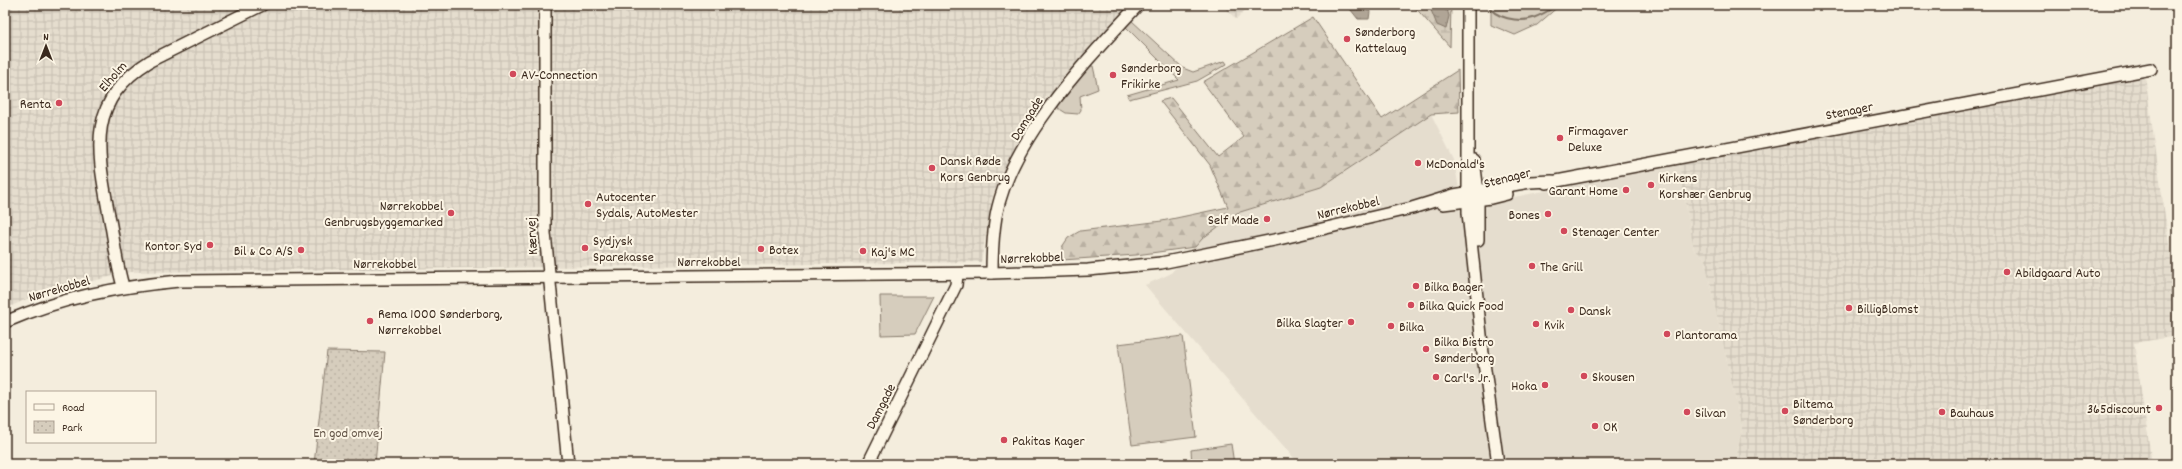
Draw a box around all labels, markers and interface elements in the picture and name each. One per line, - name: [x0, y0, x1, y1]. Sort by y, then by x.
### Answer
- place label: Sønderborg Kattelaug: [1355, 23, 1415, 59]
- north arrow: [26, 26, 66, 66]
- text: N: [43, 30, 49, 46]
- marker: Sønderborg Kattelaug: [1342, 34, 1352, 44]
- street label: Elholm: [94, 57, 133, 97]
- place label: Sønderborg Frikirke: [1121, 59, 1181, 95]
- place label: AV-Connection: [521, 66, 597, 86]
- marker: AV-Connection: [508, 69, 518, 79]
- marker: Sønderborg Frikirke: [1108, 70, 1118, 80]
- street label: Damgade: [1006, 93, 1049, 145]
- place label: Renta: [20, 95, 51, 115]
- street label: Stenager: [1824, 97, 1876, 126]
- marker: Renta: [54, 98, 64, 108]
- place label: Firmagaver Deluxe: [1568, 122, 1629, 158]
- marker: Firmagaver Deluxe: [1555, 133, 1565, 143]
- place label: Dansk Røde Kors Genbrug: [940, 152, 1010, 188]
- place label: McDonald's: [1426, 155, 1485, 175]
- marker: McDonald's: [1413, 158, 1423, 168]
- marker: Dansk Røde Kors Genbrug: [927, 163, 937, 173]
- street label: Stenager: [1482, 163, 1534, 194]
- place label: Kirkens Korshær Genbrug: [1659, 169, 1751, 205]
- marker: Kirkens Korshær Genbrug: [1646, 180, 1656, 190]
- place label: Garant Home: [1549, 182, 1618, 202]
- marker: Garant Home: [1621, 185, 1631, 195]
- place label: Autocenter Sydals, AutoMester: [596, 188, 699, 224]
- street label: Nørrekobbel: [1315, 192, 1382, 226]
- place label: Nørrekobbel Genbrugsbyggemarked: [324, 197, 444, 233]
- marker: Autocenter Sydals, AutoMester: [583, 199, 593, 209]
- place label: Bones: [1509, 206, 1540, 226]
- marker: Nørrekobbel Genbrugsbyggemarked: [446, 208, 456, 218]
- marker: Bones: [1543, 209, 1553, 219]
- place label: Self Made: [1208, 211, 1259, 231]
- marker: Self Made: [1262, 214, 1272, 224]
- street label: Kærvej: [522, 216, 544, 255]
- place label: Stenager Center: [1572, 223, 1660, 243]
- marker: Stenager Center: [1559, 226, 1569, 236]
- place label: Sydjysk Sparekasse: [593, 232, 654, 268]
- place label: Kontor Syd: [145, 237, 202, 257]
- marker: Kontor Syd: [205, 240, 215, 250]
- place label: Botex: [769, 241, 798, 261]
- place label: Bil & Co A/S: [234, 242, 293, 262]
- marker: Sydjysk Sparekasse: [580, 243, 590, 253]
- place label: Kaj's MC: [871, 243, 915, 263]
- marker: Botex: [756, 244, 766, 254]
- marker: Bil & Co A/S: [296, 245, 306, 255]
- marker: Kaj's MC: [858, 246, 868, 256]
- street label: Nørrekobbel: [1000, 248, 1065, 270]
- street label: Nørrekobbel: [677, 253, 741, 273]
- street label: Nørrekobbel: [353, 255, 417, 275]
- place label: The Grill: [1540, 258, 1584, 278]
- marker: The Grill: [1527, 261, 1537, 271]
- place label: Abildgaard Auto: [2015, 264, 2100, 284]
- marker: Abildgaard Auto: [2002, 267, 2012, 277]
- street label: Nørrekobbel: [26, 271, 93, 308]
- place label: Bilka Bager: [1424, 278, 1484, 298]
- marker: Bilka Bager: [1411, 281, 1421, 291]
- place label: Bilka Quick Food: [1419, 297, 1504, 317]
- marker: Bilka Quick Food: [1406, 300, 1416, 310]
- place label: BilligBlomst: [1857, 300, 1918, 320]
- place label: Dansk: [1579, 302, 1611, 322]
- marker: BilligBlomst: [1844, 303, 1854, 313]
- place label: Rema 1000 Sønderborg, Nørrekobbel: [378, 305, 503, 341]
- marker: Dansk: [1566, 305, 1576, 315]
- place label: Bilka Slagter: [1276, 314, 1344, 334]
- marker: Rema 1000 Sønderborg, Nørrekobbel: [365, 316, 375, 326]
- place label: Kvik: [1544, 316, 1565, 336]
- marker: Bilka Slagter: [1346, 317, 1356, 327]
- place label: Bilka: [1399, 318, 1424, 338]
- marker: Kvik: [1531, 319, 1541, 329]
- marker: Bilka: [1386, 321, 1396, 331]
- place label: Plantorama: [1675, 326, 1737, 346]
- marker: Plantorama: [1662, 329, 1672, 339]
- place label: Bilka Bistro Sønderborg: [1434, 333, 1494, 369]
- marker: Bilka Bistro Sønderborg: [1421, 344, 1431, 354]
- place label: Skousen: [1592, 368, 1635, 388]
- place label: Carl's Jr.: [1444, 369, 1490, 389]
- marker: Skousen: [1579, 371, 1589, 381]
- marker: Carl's Jr.: [1431, 372, 1441, 382]
- place label: Hoka: [1511, 377, 1537, 397]
- marker: Hoka: [1540, 380, 1550, 390]
- street label: Damgade: [862, 381, 902, 433]
- legend: [26, 391, 156, 443]
- place label: Biltema Sønderborg: [1793, 395, 1853, 431]
- text: Road: [62, 400, 84, 417]
- place label: 365discount: [2087, 400, 2151, 420]
- marker: 365discount: [2154, 403, 2164, 413]
- place label: Silvan: [1695, 404, 1726, 424]
- place label: Bauhaus: [1950, 404, 1994, 424]
- marker: Biltema Sønderborg: [1780, 406, 1790, 416]
- marker: Silvan: [1682, 407, 1692, 417]
- marker: Bauhaus: [1937, 407, 1947, 417]
- place label: OK: [1603, 418, 1618, 438]
- text: Park: [62, 420, 83, 437]
- marker: OK: [1590, 421, 1600, 431]
- park label: En god omvej: [313, 424, 383, 444]
- place label: Pakitas Kager: [1012, 432, 1085, 452]
- marker: Pakitas Kager: [999, 435, 1009, 445]

